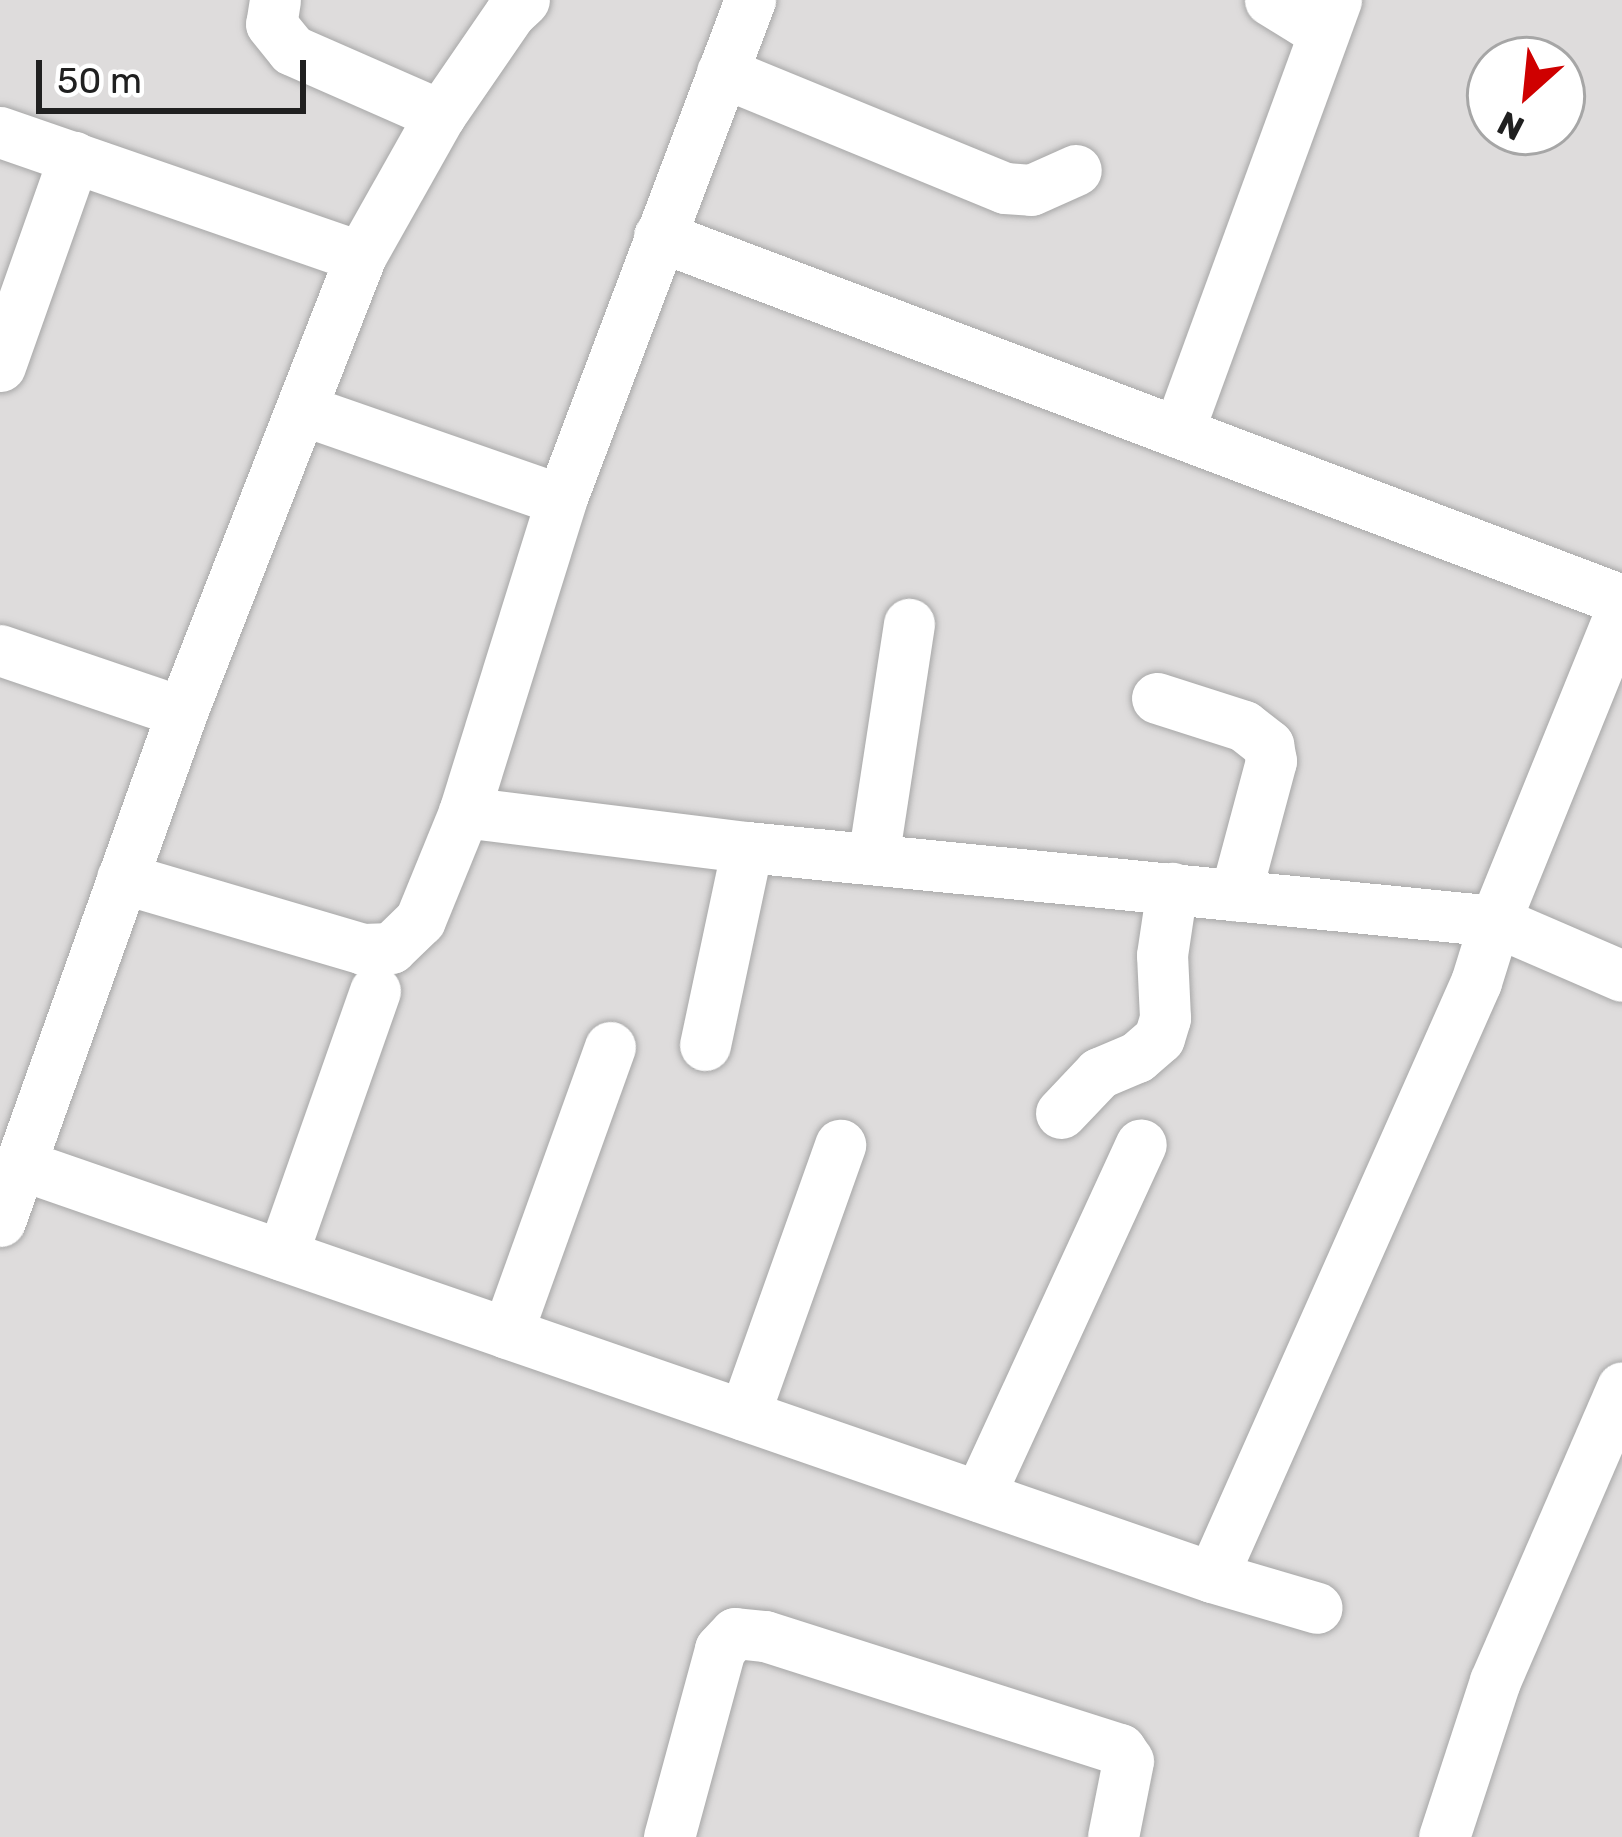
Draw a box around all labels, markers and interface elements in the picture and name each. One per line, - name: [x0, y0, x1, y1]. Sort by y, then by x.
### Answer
- scale bar: [42, 36, 312, 110]
- north arrow: [1466, 36, 1586, 156]
- text: 50 m: [57, 59, 142, 102]
- text: N: [1491, 103, 1530, 149]

